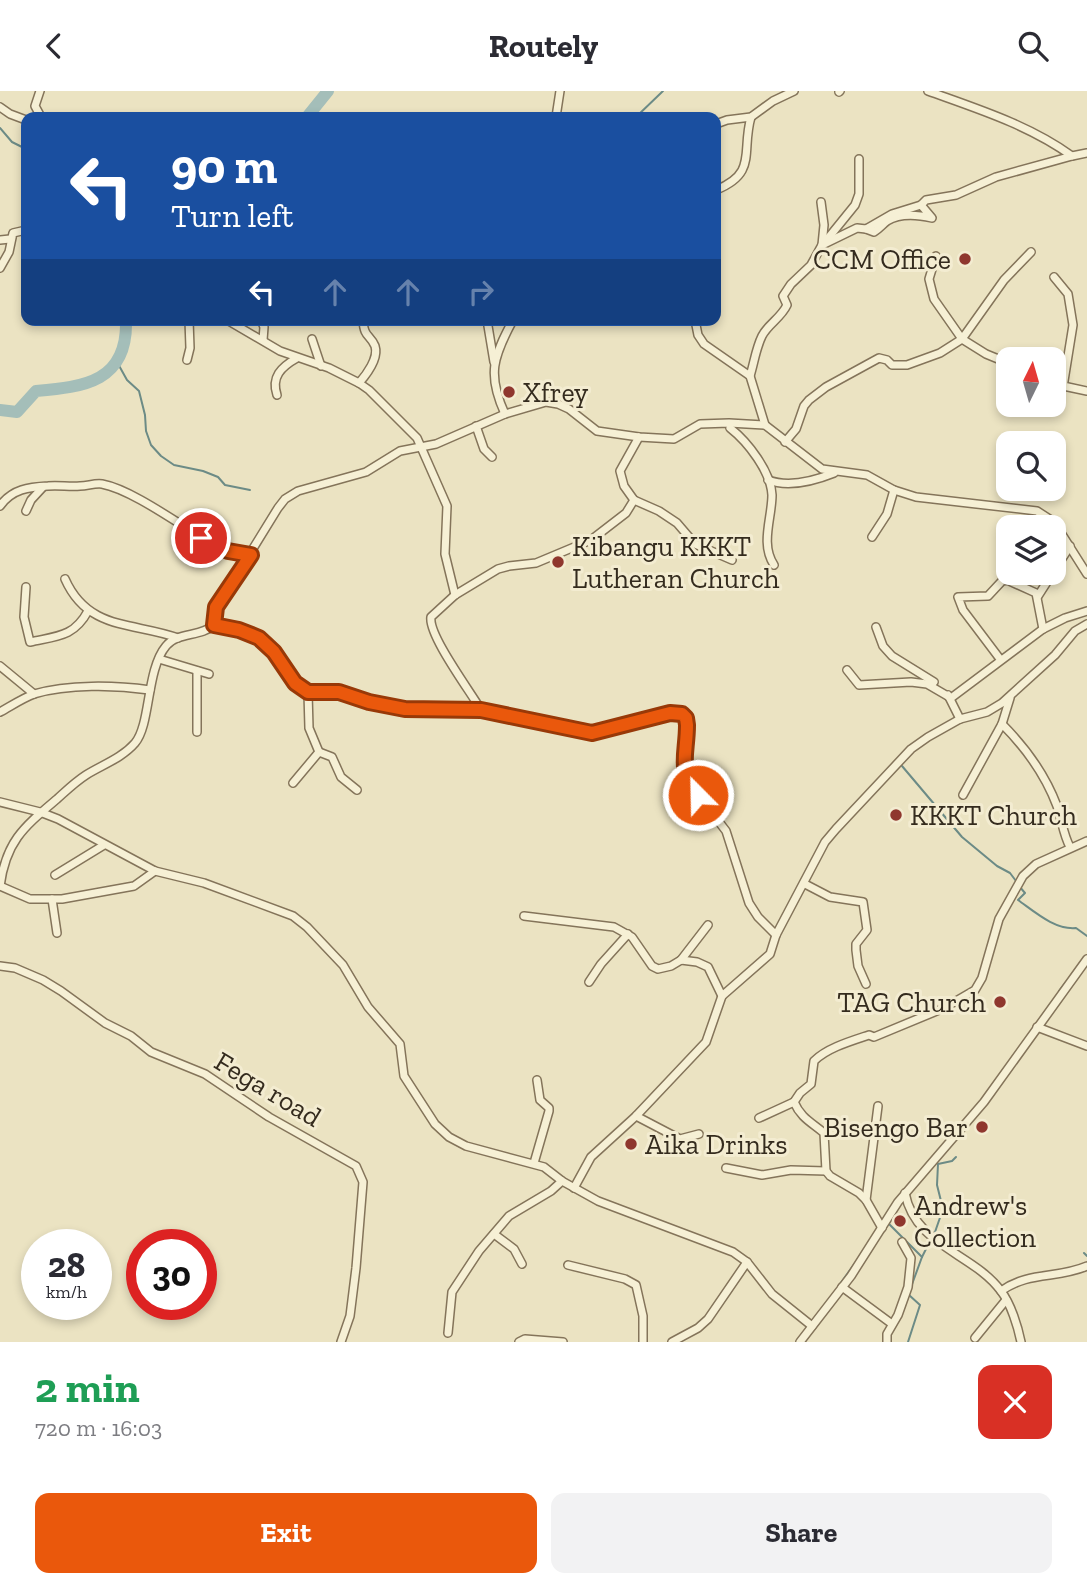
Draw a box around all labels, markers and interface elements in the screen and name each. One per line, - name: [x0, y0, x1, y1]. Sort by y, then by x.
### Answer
- icon: back: [35, 27, 73, 65]
- text: Routely: [489, 27, 598, 65]
- icon: search: [1014, 27, 1052, 65]
- text: 90 m: [171, 137, 278, 196]
- icon: left: [56, 140, 147, 231]
- text: Turn left: [171, 197, 293, 235]
- place label: CCM Office: [813, 243, 951, 276]
- marker: CCM Office: [957, 251, 973, 267]
- icon: left: [243, 273, 281, 311]
- icon: ahead: [316, 273, 354, 311]
- icon: ahead: [389, 273, 427, 311]
- icon: right: [462, 273, 500, 311]
- north arrow: [996, 347, 1066, 417]
- map controls: [996, 347, 1066, 585]
- place label: Xfrey: [523, 376, 589, 409]
- marker: Xfrey: [501, 384, 517, 400]
- button: search: [996, 431, 1066, 501]
- pin: [171, 508, 231, 568]
- button: layers: [996, 515, 1066, 585]
- icon: arrive: [182, 519, 220, 557]
- place label: Kibangu KKKT Lutheran Church: [572, 530, 780, 595]
- marker: Kibangu KKKT Lutheran Church: [550, 554, 566, 570]
- position arrow: [661, 758, 735, 832]
- place label: KKKT Church: [910, 799, 1077, 832]
- marker: KKKT Church: [888, 807, 904, 823]
- place label: TAG Church: [837, 986, 986, 1019]
- marker: TAG Church: [992, 994, 1008, 1010]
- street label: Fega road: [209, 1044, 327, 1134]
- place label: Bisengo Bar: [824, 1111, 968, 1144]
- marker: Bisengo Bar: [974, 1119, 990, 1135]
- place label: Aika Drinks: [645, 1128, 788, 1161]
- marker: Aika Drinks: [623, 1136, 639, 1152]
- place label: Andrew's Collection: [914, 1189, 1036, 1254]
- marker: Andrew's Collection: [892, 1213, 908, 1229]
- speed limit sign: 30: [126, 1229, 217, 1320]
- text: 28: [48, 1244, 85, 1286]
- text: km/h: [46, 1281, 87, 1303]
- text: 2 min: [35, 1362, 140, 1413]
- button: close: [978, 1365, 1052, 1439]
- text: 720 m · 16:03: [35, 1414, 162, 1442]
- button: Exit: [35, 1493, 537, 1573]
- button: Share: [551, 1493, 1052, 1573]

